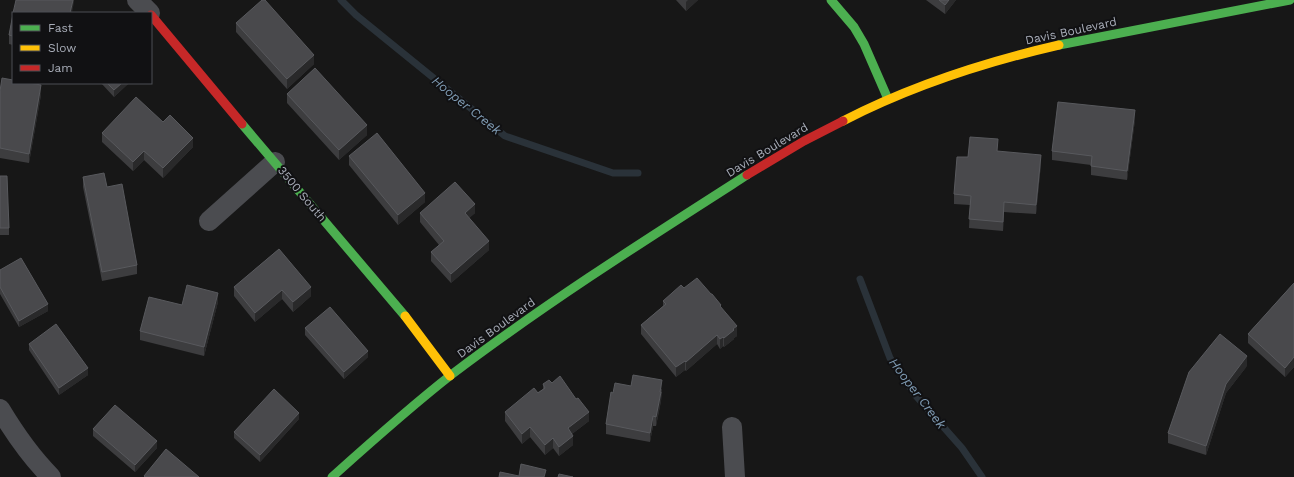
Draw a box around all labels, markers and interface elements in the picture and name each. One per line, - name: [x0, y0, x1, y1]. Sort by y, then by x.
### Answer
- legend: [12, 12, 152, 84]
- street label: Davis Boulevard: [1024, 14, 1118, 48]
- text: Fast: [48, 21, 73, 35]
- text: Slow: [48, 41, 76, 55]
- text: Jam: [48, 61, 73, 75]
- water label: Hooper Creek: [429, 73, 505, 138]
- street label: Davis Boulevard: [724, 120, 810, 180]
- street label: 3500 South: [275, 164, 329, 224]
- street label: Davis Boulevard: [454, 295, 538, 361]
- water label: Hooper Creek: [886, 355, 950, 432]

